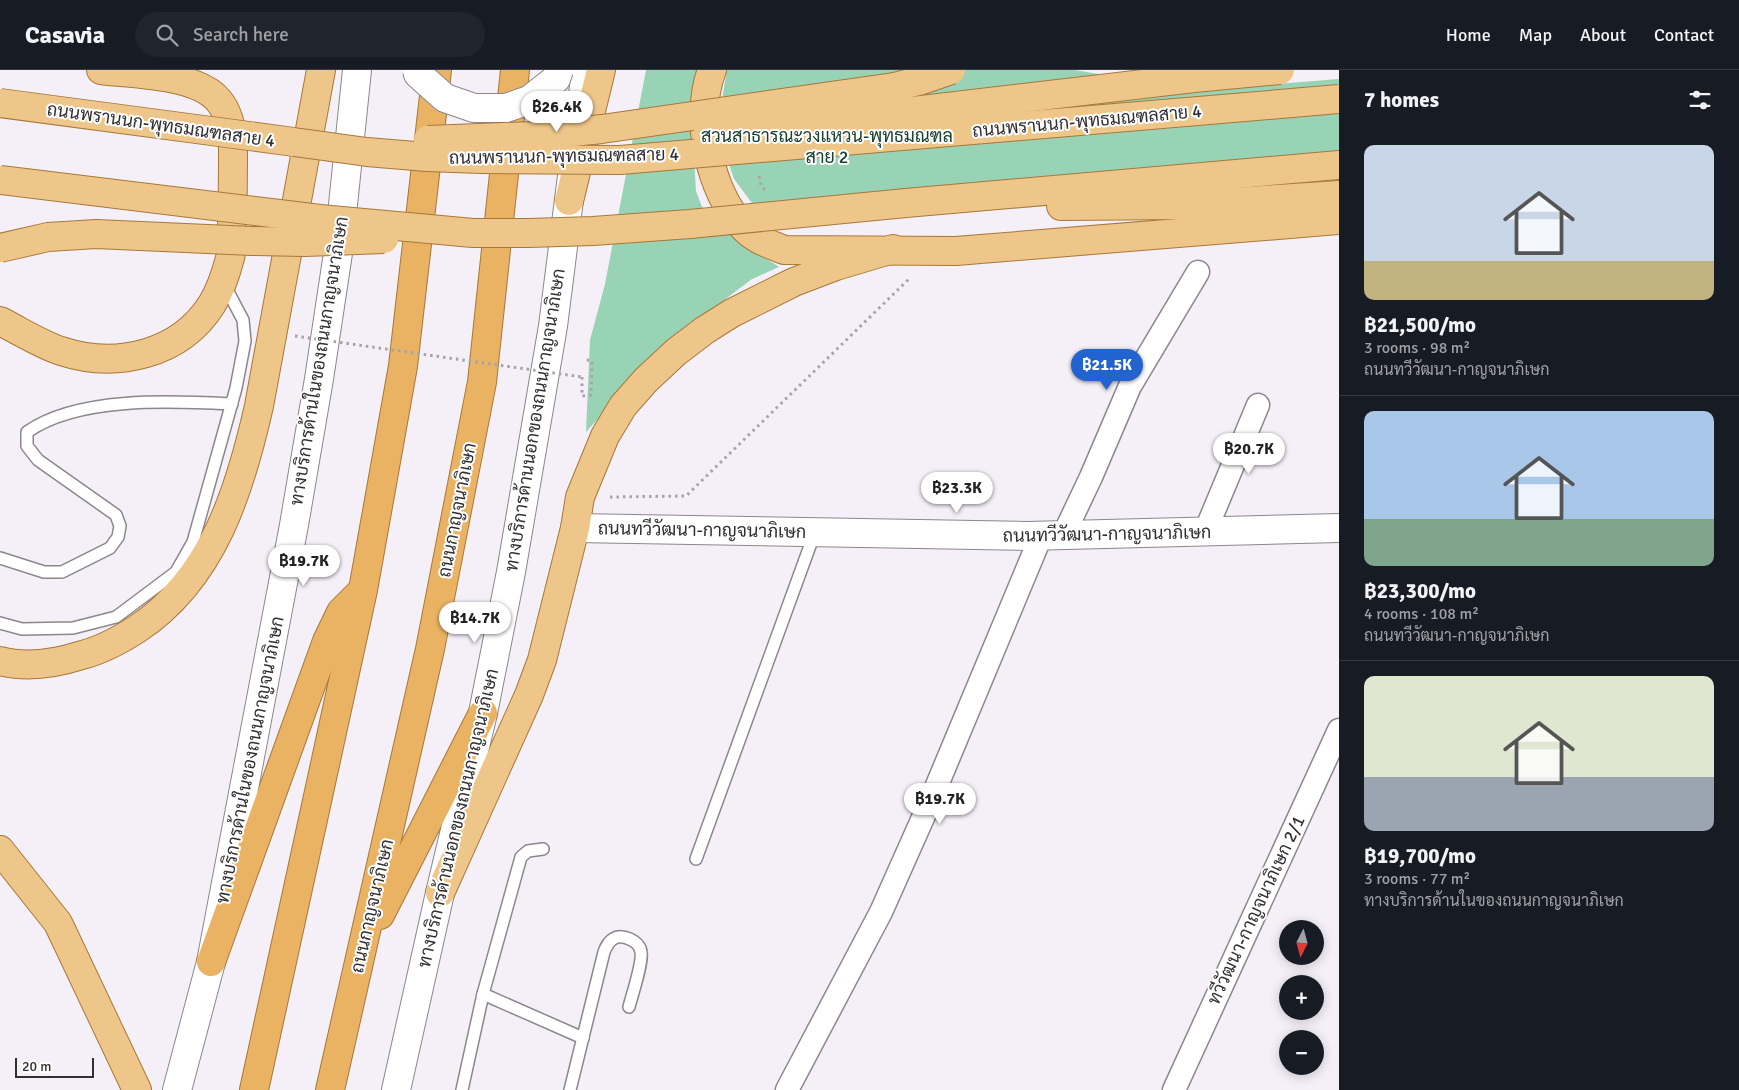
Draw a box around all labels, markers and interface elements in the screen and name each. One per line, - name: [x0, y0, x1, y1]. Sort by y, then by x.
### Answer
- search box: [135, 12, 485, 57]
- text: Casavia: [25, 20, 105, 50]
- icon: search: [153, 21, 181, 49]
- text: Search here: [193, 23, 289, 47]
- text: Home: [1446, 24, 1491, 46]
- text: Map: [1519, 24, 1552, 46]
- text: About: [1580, 24, 1626, 46]
- text: Contact: [1654, 24, 1714, 46]
- icon: filters: [1686, 86, 1714, 114]
- text: 7 homes: [1364, 87, 1439, 113]
- pin: ฿26.4K: [516, 90, 598, 133]
- text: ฿26.4K: [532, 97, 582, 117]
- street label: ถนนพรานนก-พุทธมณฑลสาย 4: [45, 98, 277, 153]
- street label: ถนนพรานนก-พุทธมณฑลสาย 4: [971, 100, 1203, 143]
- park label: สวนสาธารณะวงแหวน-พุทธมณฑล สาย 2: [701, 125, 953, 168]
- street label: ถนนพรานนก-พุทธมณฑลสาย 4: [449, 143, 680, 170]
- icon: home: [1494, 178, 1584, 268]
- street label: ทางบริการด้านในของถนนกาญจนาภิเษก: [283, 215, 353, 507]
- street label: ทางบริการด้านนอกของถนนกาญจนาภิเษก: [499, 267, 570, 573]
- text: ฿21,500/mo: [1364, 312, 1476, 338]
- text: 3 rooms · 98 m²: [1364, 338, 1470, 358]
- pin: ฿21.5K: [1066, 348, 1148, 391]
- text: ฿21.5K: [1082, 355, 1132, 375]
- text: ถนนทวีวัฒนา-กาญจนาภิเษก: [1364, 360, 1549, 380]
- pin: ฿20.7K: [1208, 432, 1290, 475]
- text: ฿20.7K: [1224, 439, 1274, 459]
- street label: ถนนกาญจนาภิเษก: [433, 441, 481, 579]
- icon: home: [1494, 443, 1584, 533]
- pin: ฿23.3K: [916, 472, 998, 514]
- text: ฿23.3K: [932, 478, 982, 498]
- street label: ถนนทวีวัฒนา-กาญจนาภิเษก: [598, 515, 807, 543]
- street label: ถนนทวีวัฒนา-กาญจนาภิเษก: [1002, 519, 1211, 547]
- pin: ฿19.7K: [263, 544, 345, 587]
- text: ฿19.7K: [279, 551, 329, 571]
- text: ฿23,300/mo: [1364, 578, 1476, 604]
- pin: ฿14.7K: [434, 602, 516, 644]
- text: 4 rooms · 108 m²: [1364, 604, 1479, 624]
- text: ฿14.7K: [450, 608, 500, 628]
- street label: ทางบริการด้านในของถนนกาญจนาภิเษก: [209, 614, 289, 906]
- text: ถนนทวีวัฒนา-กาญจนาภิเษก: [1364, 626, 1549, 646]
- street label: ทางบริการด้านนอกของถนนกาญจนาภิเษก: [412, 666, 503, 970]
- icon: home: [1494, 708, 1584, 798]
- pin: ฿19.7K: [899, 782, 981, 825]
- text: ฿19.7K: [915, 789, 965, 809]
- street label: ทวีวัฒนา-กาญจนาภิเษก 2/1: [1201, 811, 1310, 1008]
- street label: ถนนกาญจนาภิเษก: [346, 837, 398, 975]
- text: ฿19,700/mo: [1364, 843, 1476, 869]
- text: 3 rooms · 77 m²: [1364, 869, 1470, 889]
- text: ทางบริการด้านในของถนนกาญจนาภิเษก: [1364, 891, 1624, 911]
- north arrow: [1279, 920, 1324, 965]
- map controls: [1279, 920, 1324, 1075]
- button: +: [1279, 975, 1324, 1020]
- button: −: [1279, 1030, 1324, 1075]
- scale bar: [15, 1055, 94, 1078]
- text: 20 m: [22, 1058, 51, 1075]

